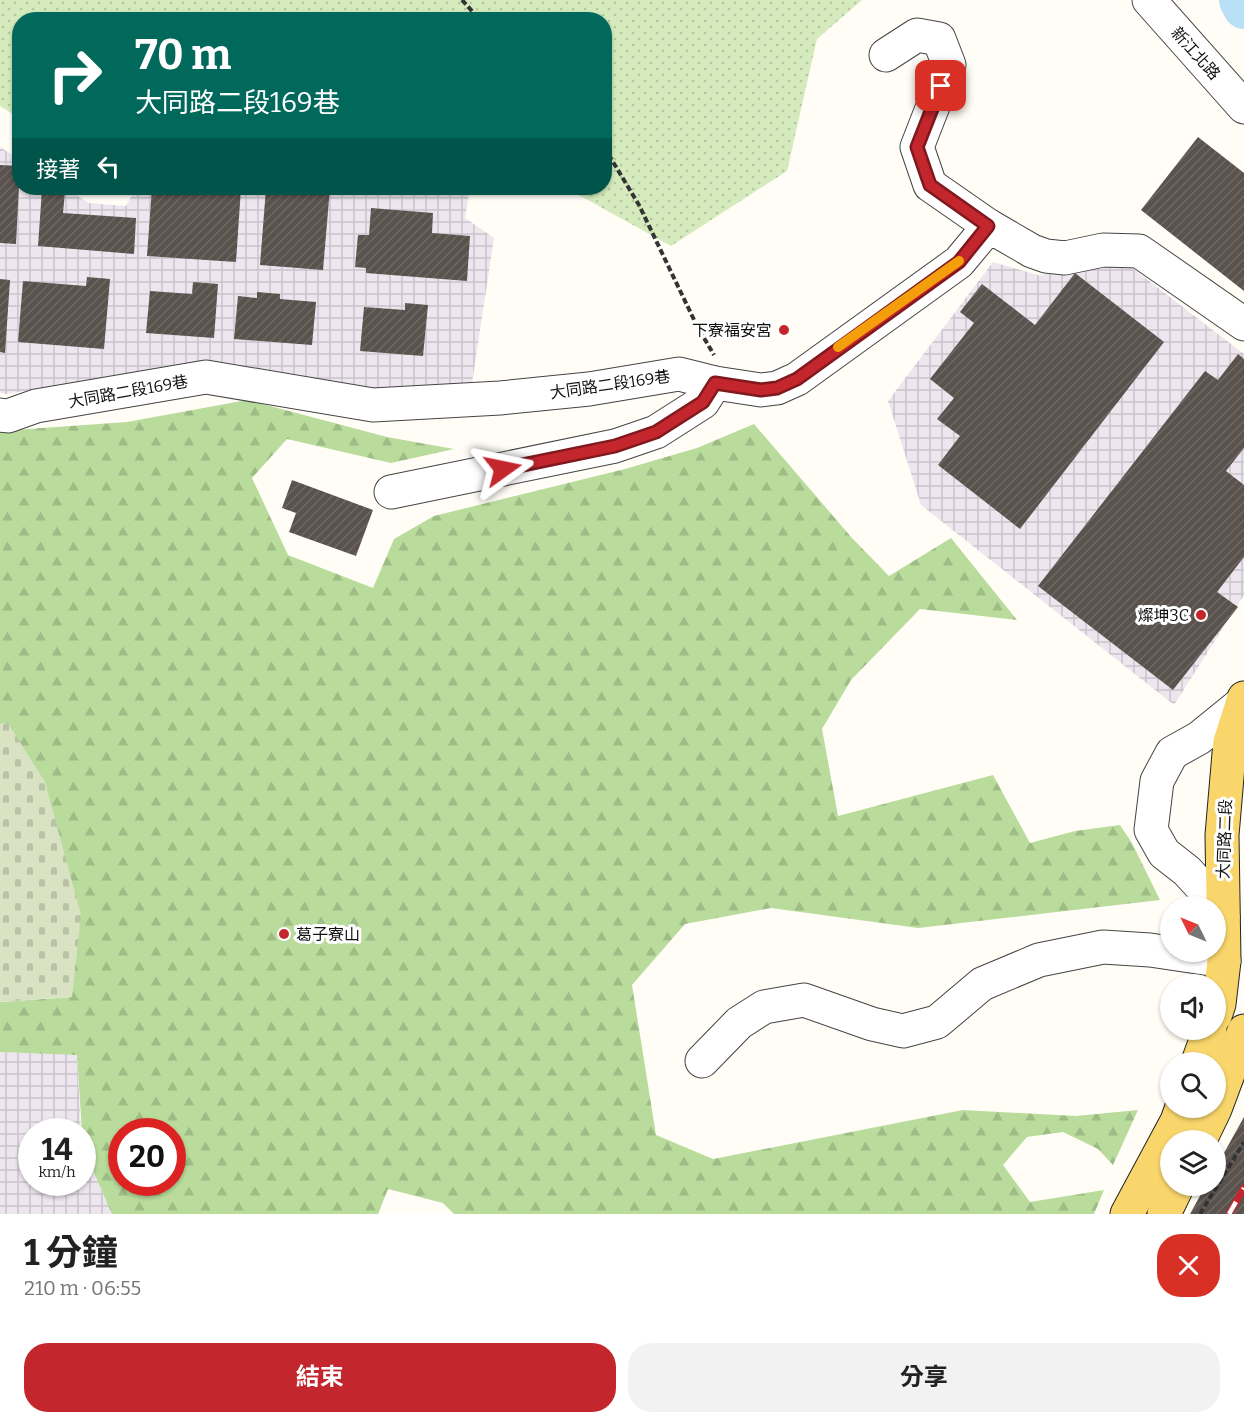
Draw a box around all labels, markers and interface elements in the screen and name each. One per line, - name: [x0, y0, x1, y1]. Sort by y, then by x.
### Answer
- street label: 新江北路: [1167, 23, 1224, 83]
- text: 70 m: [135, 30, 231, 80]
- icon: right: [36, 36, 114, 114]
- pin: [915, 60, 966, 111]
- icon: arrive: [924, 69, 957, 102]
- text: 大同路二段169巷: [135, 87, 340, 119]
- icon: left: [92, 150, 125, 183]
- text: 接著: [36, 156, 80, 183]
- place label: 下寮福安宮: [692, 321, 772, 340]
- marker: 下寮福安宮: [777, 323, 791, 337]
- street label: 大同路二段169巷: [549, 367, 671, 402]
- street label: 大同路二段169巷: [67, 372, 189, 411]
- position arrow: [471, 437, 535, 501]
- place label: 燦坤3C: [1138, 606, 1189, 625]
- marker: 燦坤3C: [1194, 608, 1208, 622]
- street label: 大同路二段: [1214, 799, 1235, 879]
- north arrow: [1160, 896, 1226, 962]
- map controls: [1160, 896, 1226, 1196]
- place label: 葛子寮山: [296, 925, 360, 944]
- marker: 葛子寮山: [277, 927, 291, 941]
- button: sound: [1160, 974, 1226, 1040]
- button: search: [1160, 1052, 1226, 1118]
- speed limit sign: 20: [108, 1118, 186, 1196]
- button: layers: [1160, 1130, 1226, 1196]
- text: 14: [41, 1132, 73, 1168]
- text: km/h: [38, 1163, 76, 1181]
- text: 1 分鐘: [24, 1231, 118, 1275]
- button: close: [1157, 1234, 1220, 1297]
- text: 210 m · 06:55: [24, 1276, 141, 1300]
- button: 結束: [24, 1343, 616, 1412]
- button: 分享: [628, 1343, 1220, 1412]

